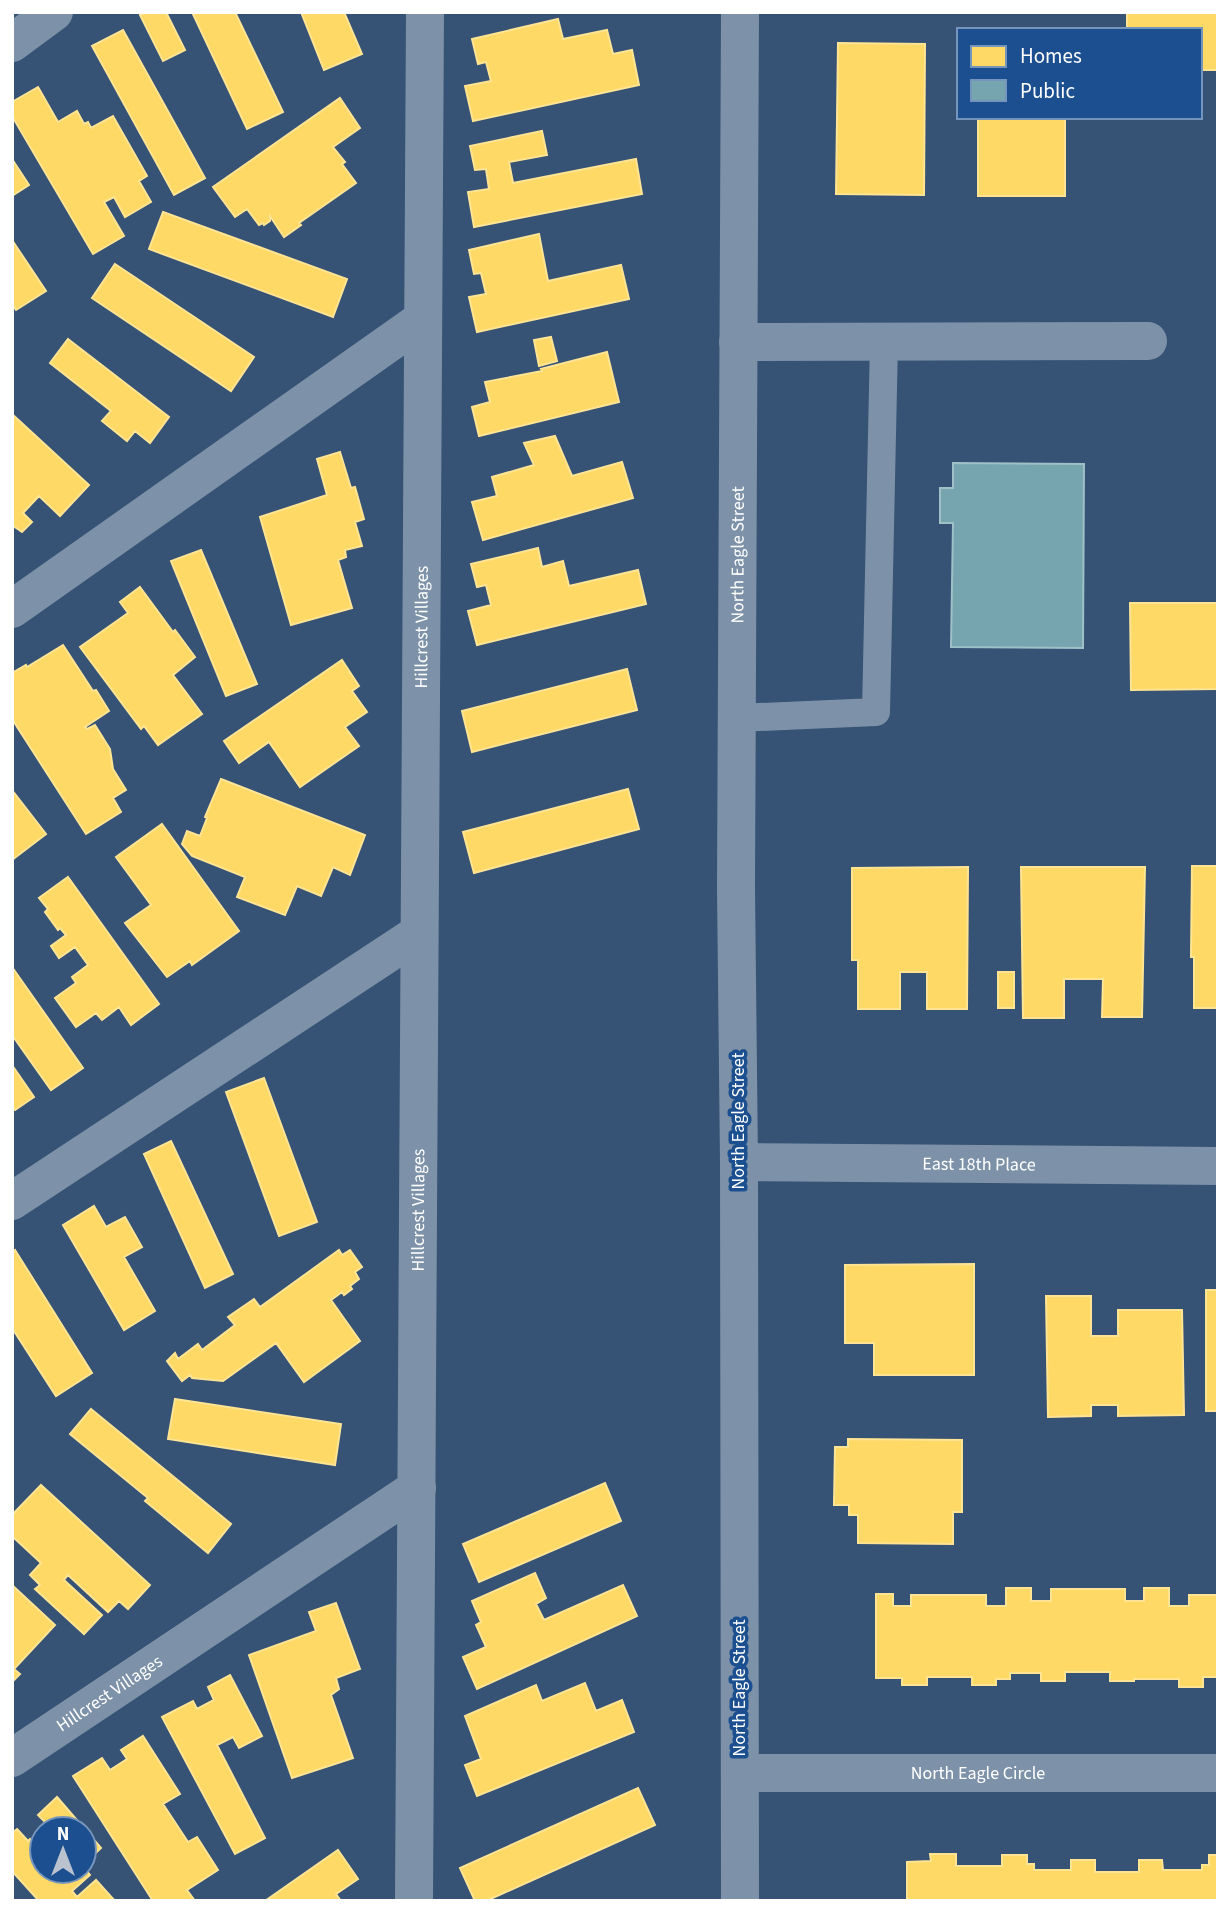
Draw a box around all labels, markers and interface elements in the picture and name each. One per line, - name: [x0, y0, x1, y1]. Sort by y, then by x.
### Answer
- legend: [957, 28, 1202, 119]
- text: Homes: [1020, 41, 1082, 71]
- text: Public: [1020, 76, 1075, 106]
- street label: North Eagle Street: [725, 486, 751, 624]
- street label: Hillcrest Villages: [409, 566, 435, 688]
- street label: North Eagle Street: [726, 1053, 751, 1189]
- street label: Hillcrest Villages: [406, 1149, 431, 1271]
- street label: East 18th Place: [922, 1152, 1036, 1177]
- street label: North Eagle Street: [727, 1620, 752, 1756]
- street label: Hillcrest Villages: [52, 1649, 168, 1738]
- street label: North Eagle Circle: [911, 1761, 1045, 1786]
- north arrow: [28, 1815, 98, 1885]
- text: N: [57, 1821, 69, 1848]

